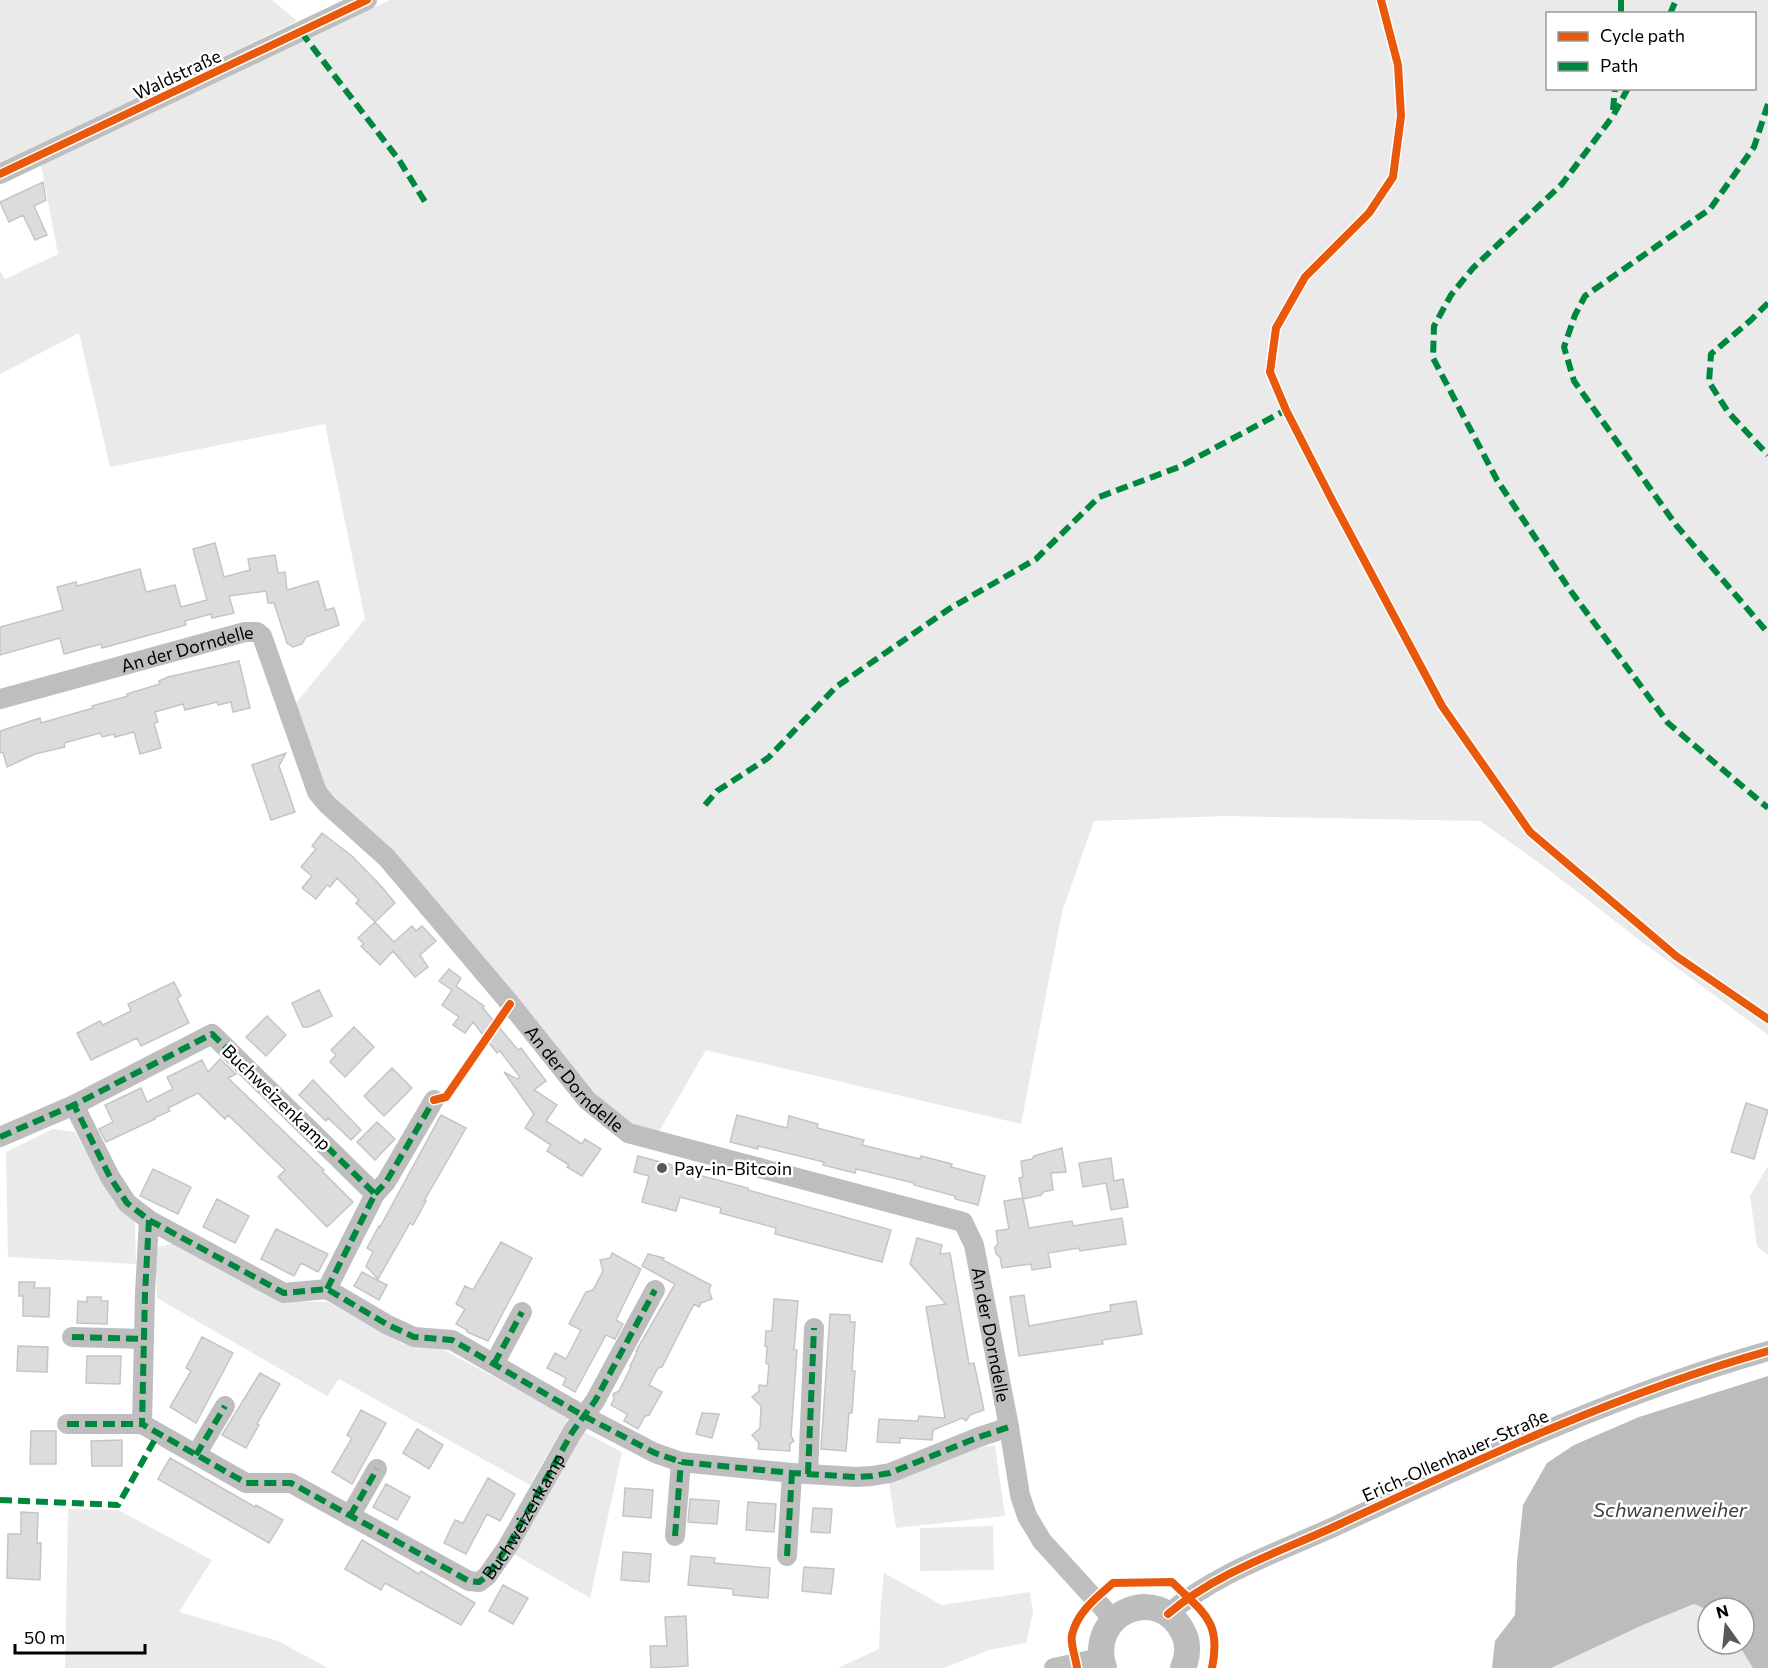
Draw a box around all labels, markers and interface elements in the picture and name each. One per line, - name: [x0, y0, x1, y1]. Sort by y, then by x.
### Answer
- legend: [1546, 12, 1756, 90]
- text: Cycle path: [1600, 24, 1685, 46]
- street label: Waldstraße: [130, 44, 224, 104]
- text: Path: [1600, 54, 1638, 76]
- street label: An der Dorndelle: [118, 621, 253, 676]
- street label: An der Dorndelle: [521, 1021, 628, 1136]
- street label: Buchweizenkamp: [218, 1039, 336, 1155]
- place label: Pay-in-Bitcoin: [674, 1157, 792, 1179]
- marker: Pay-in-Bitcoin: [655, 1161, 669, 1175]
- street label: An der Dorndelle: [967, 1265, 1015, 1404]
- street label: Erich-Ollenhauer-Straße: [1358, 1404, 1552, 1506]
- street label: Buchweizenkamp: [477, 1449, 569, 1584]
- water label: Schwanenweiher: [1593, 1497, 1748, 1521]
- north arrow: [1696, 1596, 1756, 1656]
- text: N: [1714, 1600, 1730, 1622]
- scale bar: [15, 1617, 146, 1655]
- text: 50 m: [24, 1626, 65, 1648]

